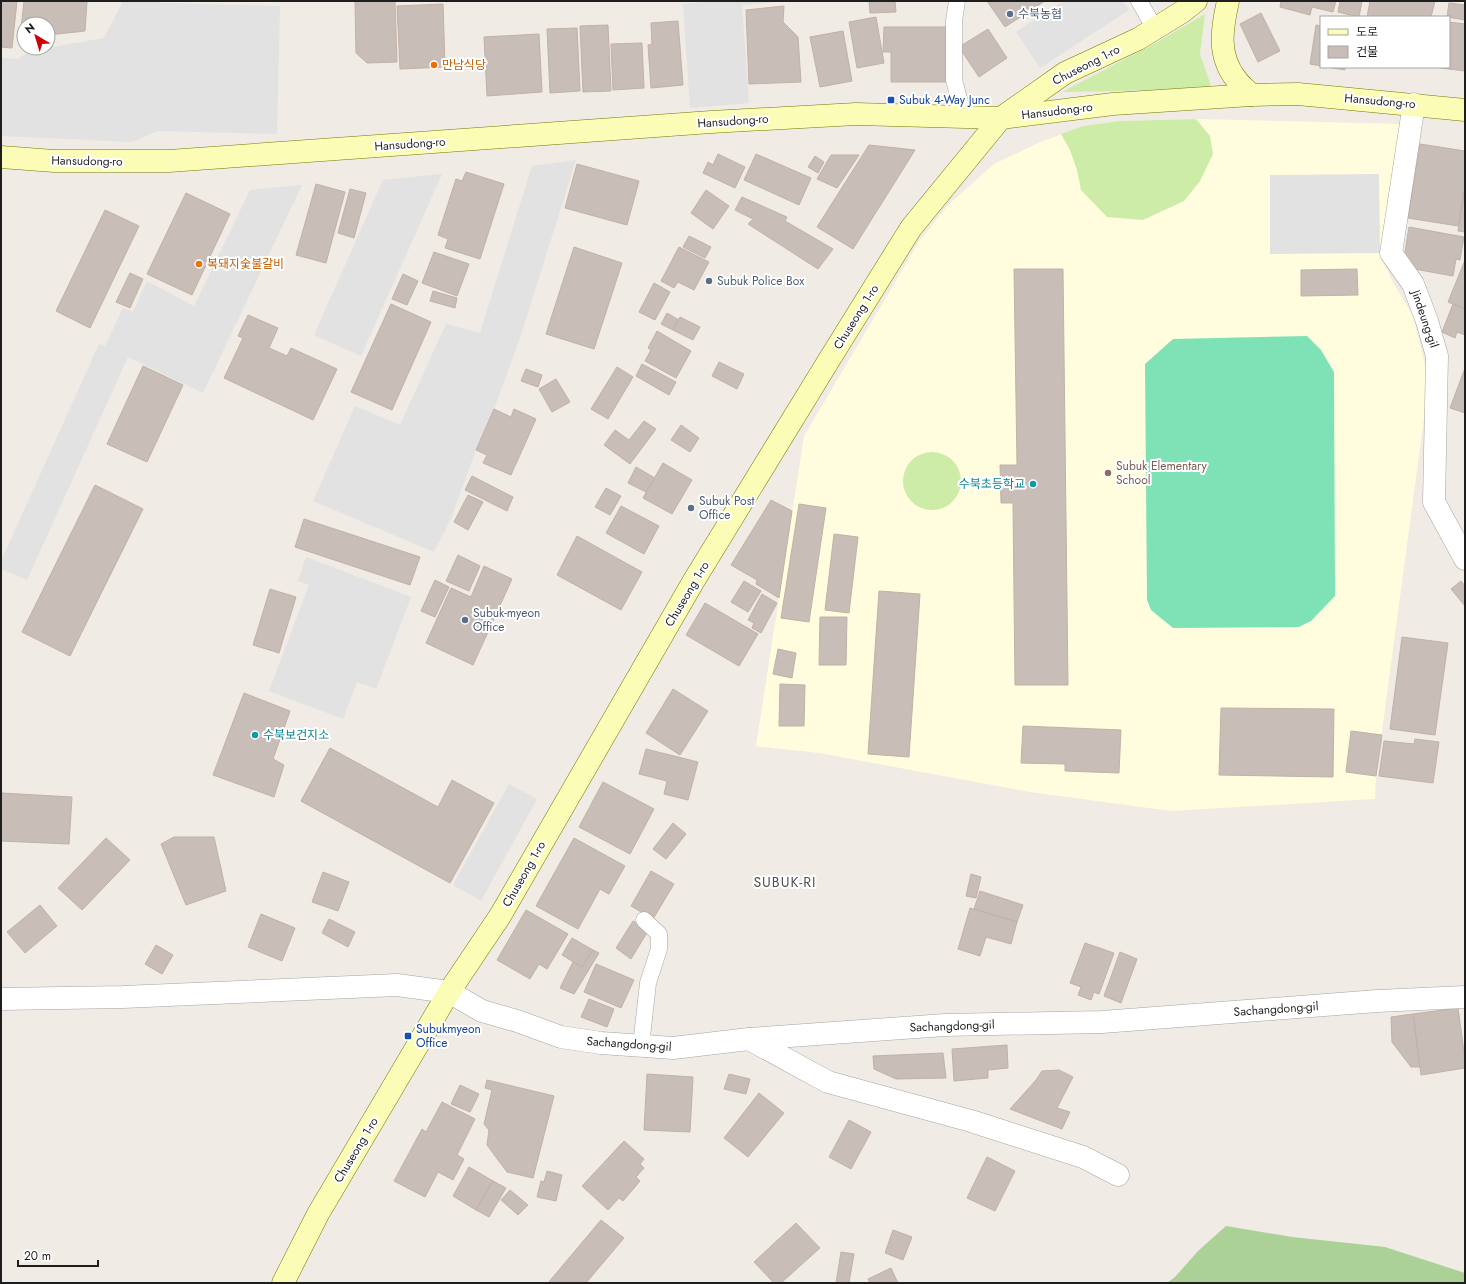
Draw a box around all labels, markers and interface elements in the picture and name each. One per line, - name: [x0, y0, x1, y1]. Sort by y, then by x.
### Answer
- place label: 수북농협: [1018, 5, 1062, 23]
- marker: 수북농협: [1005, 9, 1015, 19]
- north arrow: [16, 16, 56, 56]
- legend: [1320, 16, 1450, 68]
- text: N: [21, 19, 38, 37]
- text: 도로: [1356, 23, 1378, 41]
- street label: Chuseong 1-ro: [1049, 40, 1123, 90]
- text: 건물: [1356, 43, 1378, 61]
- place label: 만남식당: [442, 56, 486, 74]
- marker: 만남식당: [429, 60, 439, 70]
- street label: Hansudong-ro: [1344, 89, 1417, 113]
- place label: Subuk 4-Way Junc: [899, 91, 990, 109]
- marker: Subuk 4-Way Junc: [886, 95, 896, 105]
- street label: Hansudong-ro: [1020, 98, 1094, 124]
- street label: Hansudong-ro: [697, 110, 770, 132]
- street label: Hansudong-ro: [374, 133, 447, 155]
- street label: Hansudong-ro: [51, 151, 123, 171]
- place label: 복돼지숯불갈비: [207, 255, 284, 273]
- marker: 복돼지숯불갈비: [194, 259, 204, 269]
- place label: Subuk Police Box: [717, 272, 805, 290]
- marker: Subuk Police Box: [704, 276, 714, 286]
- street label: Chuseong 1-ro: [829, 281, 883, 353]
- street label: Jindeung-gil: [1406, 286, 1443, 350]
- place label: Subuk Elementary School: [1116, 457, 1207, 489]
- marker: Subuk Elementary School: [1103, 468, 1113, 478]
- place label: 수북초등학교: [959, 475, 1025, 493]
- marker: 수북초등학교: [1028, 479, 1038, 489]
- place label: Subuk Post Office: [699, 492, 755, 524]
- marker: Subuk Post Office: [686, 503, 696, 513]
- street label: Chuseong 1-ro: [660, 557, 714, 630]
- place label: Subuk-myeon Office: [473, 604, 540, 636]
- marker: Subuk-myeon Office: [460, 615, 470, 625]
- place label: 수북보건지소: [263, 726, 329, 744]
- marker: 수북보건지소: [250, 730, 260, 740]
- street label: Chuseong 1-ro: [498, 837, 550, 910]
- district label: SUBUK-RI: [753, 872, 817, 892]
- street label: Sachangdong-gil: [1233, 997, 1319, 1021]
- street label: Sachangdong-gil: [909, 1016, 995, 1036]
- place label: Subukmyeon Office: [416, 1020, 481, 1052]
- marker: Subukmyeon Office: [403, 1031, 413, 1041]
- street label: Sachangdong-gil: [586, 1032, 672, 1056]
- street label: Chuseong 1-ro: [329, 1113, 383, 1186]
- scale bar: [18, 1242, 98, 1268]
- text: 20 m: [24, 1247, 51, 1265]

